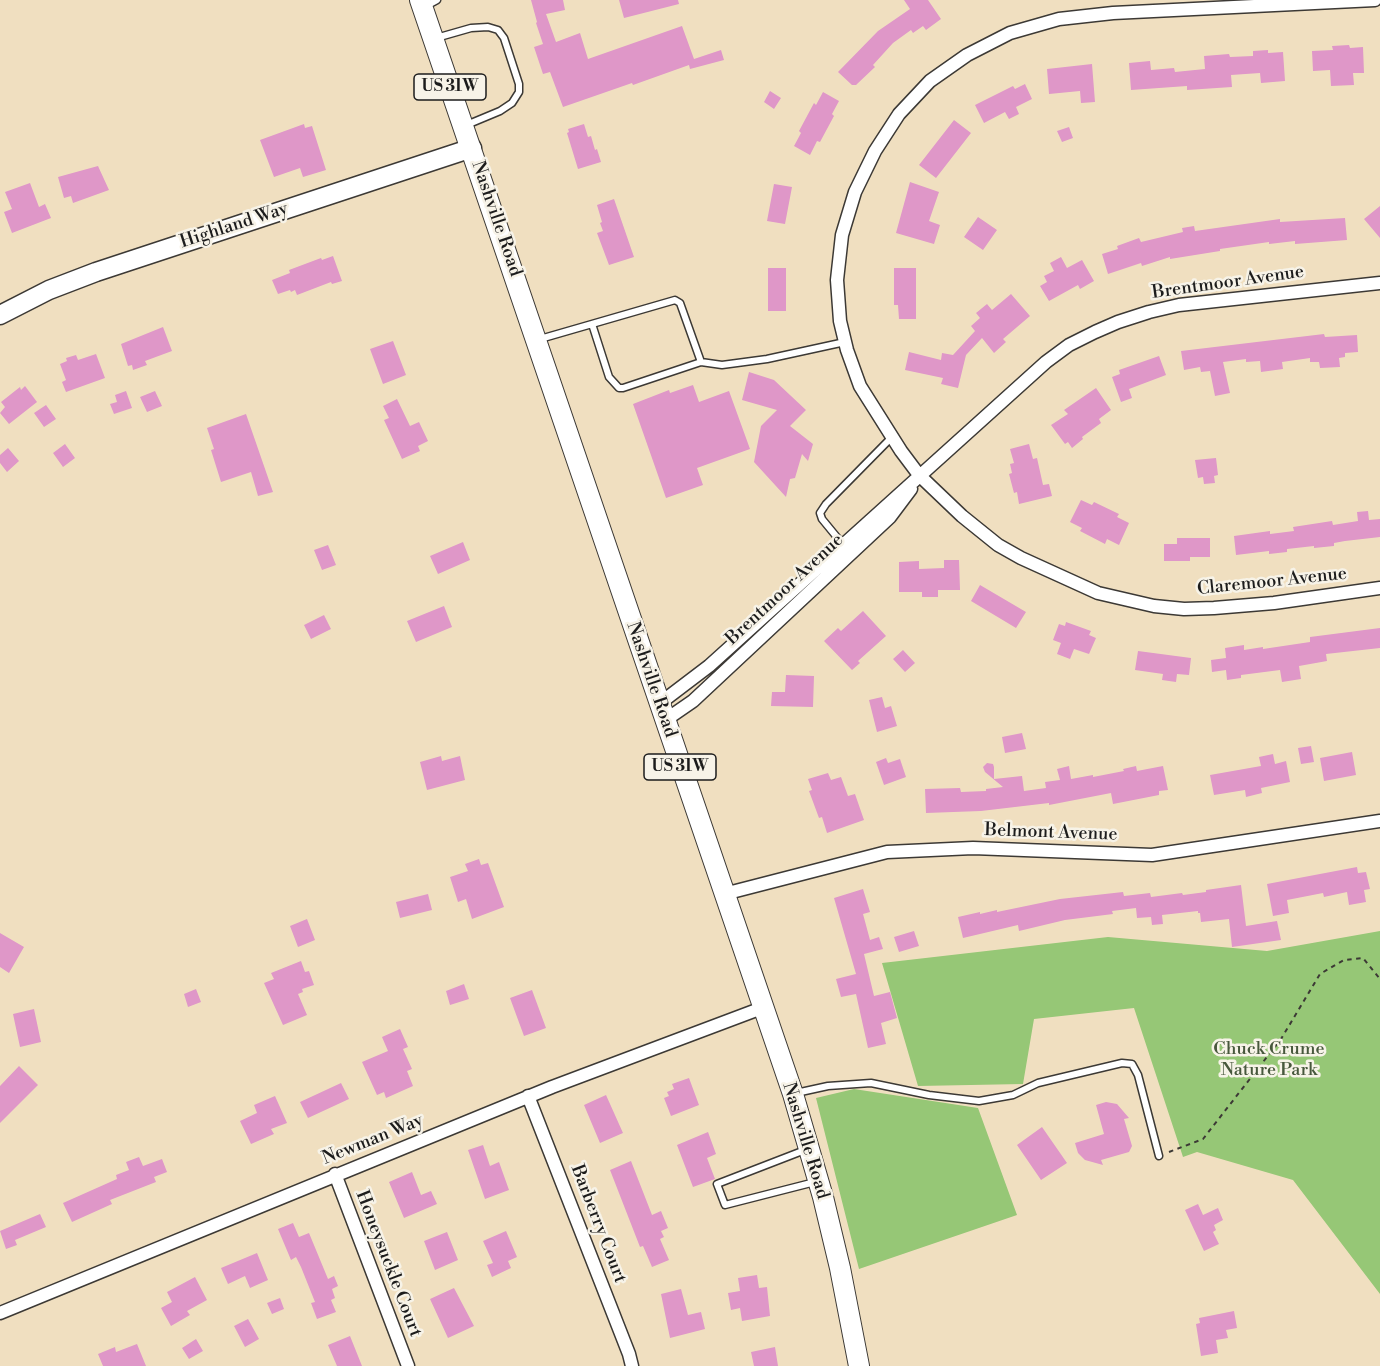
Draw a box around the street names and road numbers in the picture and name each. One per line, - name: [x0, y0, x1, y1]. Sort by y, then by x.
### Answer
- road number: US 31W: [414, 74, 486, 100]
- street label: Nashville Road: [466, 158, 526, 280]
- street label: Highland Way: [177, 198, 291, 254]
- street label: Brentmoor Avenue: [1151, 262, 1305, 304]
- street label: Brentmoor Avenue: [722, 530, 848, 650]
- street label: Claremoor Avenue: [1196, 563, 1348, 601]
- street label: Nashville Road: [621, 619, 681, 741]
- road number: US 31W: [644, 754, 716, 780]
- street label: Belmont Avenue: [984, 820, 1118, 846]
- street label: Nashville Road: [777, 1080, 833, 1202]
- street label: Newman Way: [319, 1110, 427, 1170]
- street label: Barberry Court: [565, 1162, 631, 1286]
- street label: Honeysuckle Court: [350, 1188, 426, 1340]

